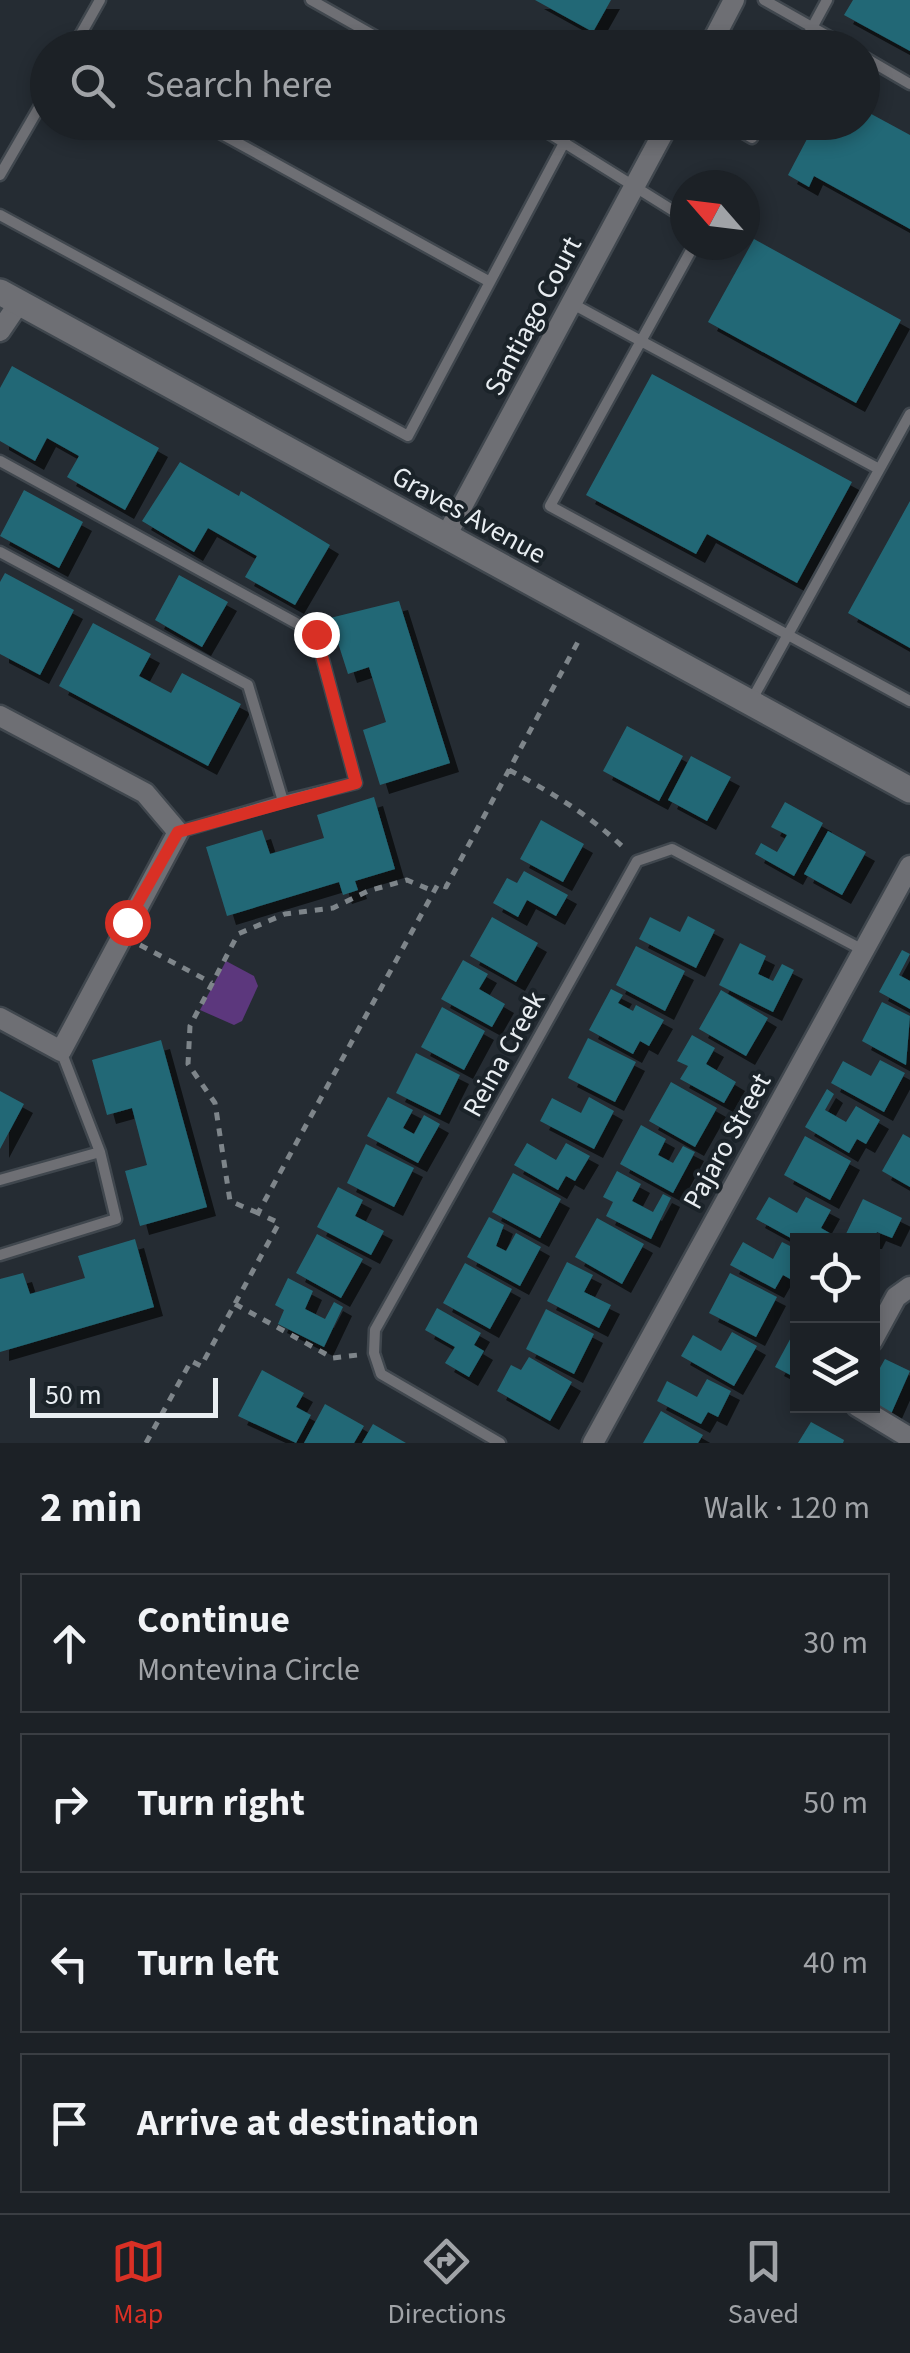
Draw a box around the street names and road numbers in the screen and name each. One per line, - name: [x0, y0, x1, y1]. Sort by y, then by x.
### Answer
- street label: Santiago Court: [474, 229, 592, 403]
- street label: Graves Avenue: [385, 456, 553, 574]
- street label: Reina Creek: [453, 984, 555, 1124]
- street label: Pajaro Street: [673, 1065, 781, 1216]

